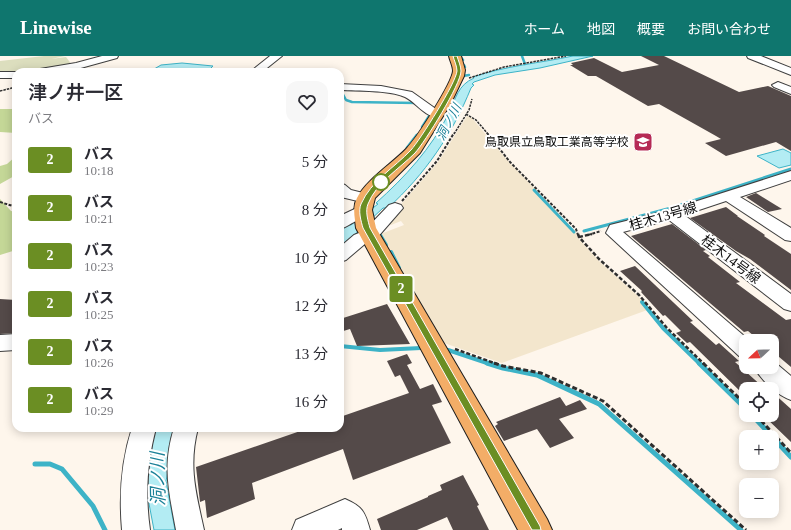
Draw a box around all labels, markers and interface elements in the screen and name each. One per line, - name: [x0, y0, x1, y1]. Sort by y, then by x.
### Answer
- text: Linewise: [20, 17, 92, 38]
- text: ホーム: [523, 22, 565, 37]
- text: 地図: [587, 22, 615, 37]
- text: 概要: [637, 22, 665, 37]
- text: お問い合わせ: [687, 22, 771, 37]
- button: heart: [286, 81, 328, 123]
- text: 津ノ井一区: [28, 82, 123, 103]
- water label: 洞ノ川: [433, 100, 465, 143]
- text: バス: [28, 111, 54, 126]
- school or university icon: 鳥取県立鳥取工業高等学校: [632, 131, 654, 153]
- place label: 鳥取県立鳥取工業高等学校: [485, 135, 629, 149]
- text: バス: [84, 146, 114, 162]
- text: 2: [47, 152, 54, 167]
- text: 5 分: [302, 154, 328, 170]
- text: 10:18: [84, 163, 114, 178]
- unlabelled marker: [372, 173, 390, 191]
- text: バス: [84, 194, 114, 210]
- text: 2: [47, 200, 54, 215]
- street label: 桂木13号線: [627, 200, 699, 233]
- text: 8 分: [302, 202, 328, 218]
- text: 10:21: [84, 211, 114, 226]
- street label: 桂木14号線: [698, 232, 763, 286]
- text: バス: [84, 242, 114, 258]
- text: 2: [47, 248, 54, 263]
- text: 10 分: [294, 250, 328, 266]
- text: 10:23: [84, 259, 114, 274]
- line badge: 2: [388, 276, 414, 302]
- text: 2: [398, 281, 405, 296]
- text: バス: [84, 290, 114, 306]
- text: 2: [47, 296, 54, 311]
- text: 12 分: [294, 298, 328, 314]
- text: 10:25: [84, 307, 114, 322]
- north arrow: [739, 334, 779, 374]
- map controls: [739, 334, 779, 518]
- text: バス: [84, 338, 114, 354]
- text: 2: [47, 344, 54, 359]
- text: 13 分: [294, 346, 328, 362]
- text: 10:26: [84, 355, 114, 370]
- button: locate: [739, 382, 779, 422]
- text: バス: [84, 386, 114, 402]
- text: 2: [47, 392, 54, 407]
- text: 16 分: [294, 394, 328, 410]
- text: 10:29: [84, 403, 114, 418]
- button: +: [739, 430, 779, 470]
- water label: 洞ノ川: [147, 450, 168, 506]
- button: −: [739, 478, 779, 518]

